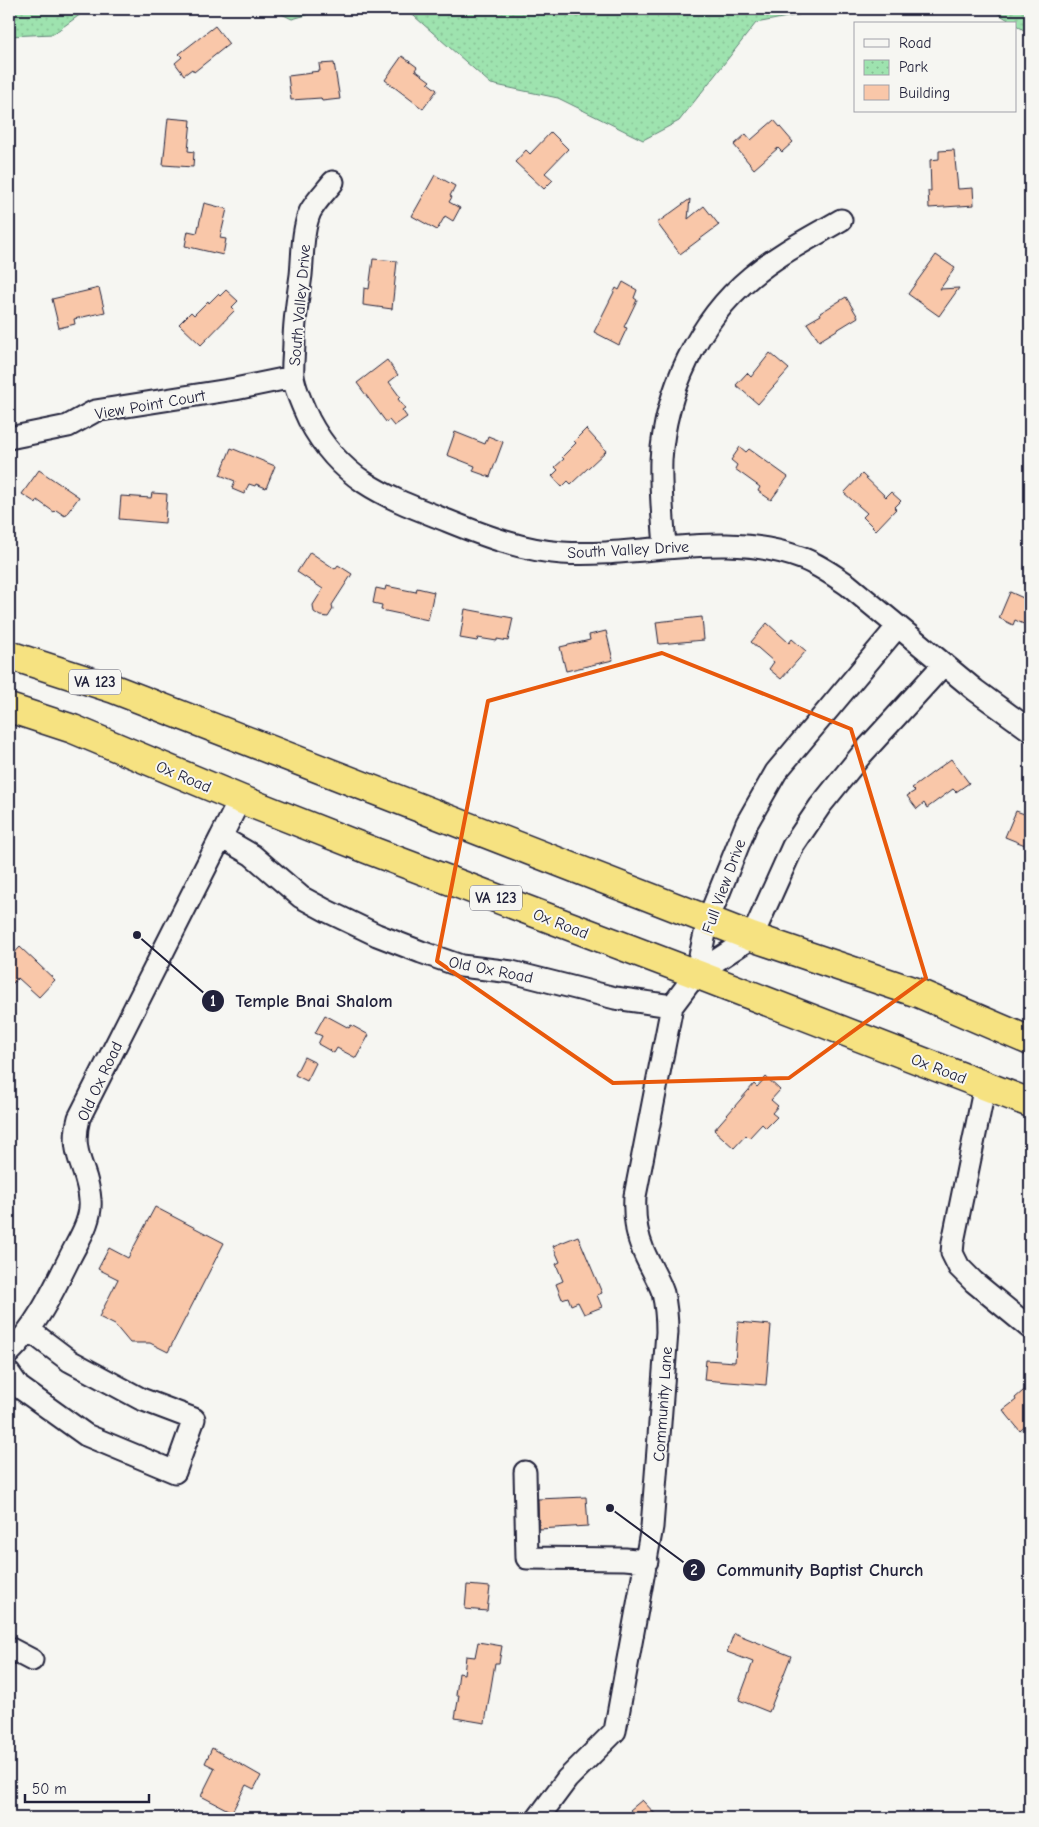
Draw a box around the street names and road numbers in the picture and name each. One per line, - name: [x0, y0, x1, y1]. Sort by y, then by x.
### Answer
- street label: South Valley Drive: [286, 244, 314, 367]
- street label: View Point Court: [94, 386, 207, 424]
- street label: South Valley Drive: [567, 538, 689, 562]
- road number: VA 123: [69, 670, 121, 694]
- street label: Ox Road: [154, 757, 214, 796]
- street label: Full View Drive: [698, 837, 749, 936]
- road number: VA 123: [470, 886, 522, 910]
- street label: Ox Road: [530, 905, 591, 943]
- street label: Old Ox Road: [447, 953, 534, 987]
- street label: Old Ox Road: [74, 1039, 126, 1124]
- street label: Ox Road: [908, 1050, 969, 1088]
- street label: Community Lane: [650, 1346, 676, 1462]

